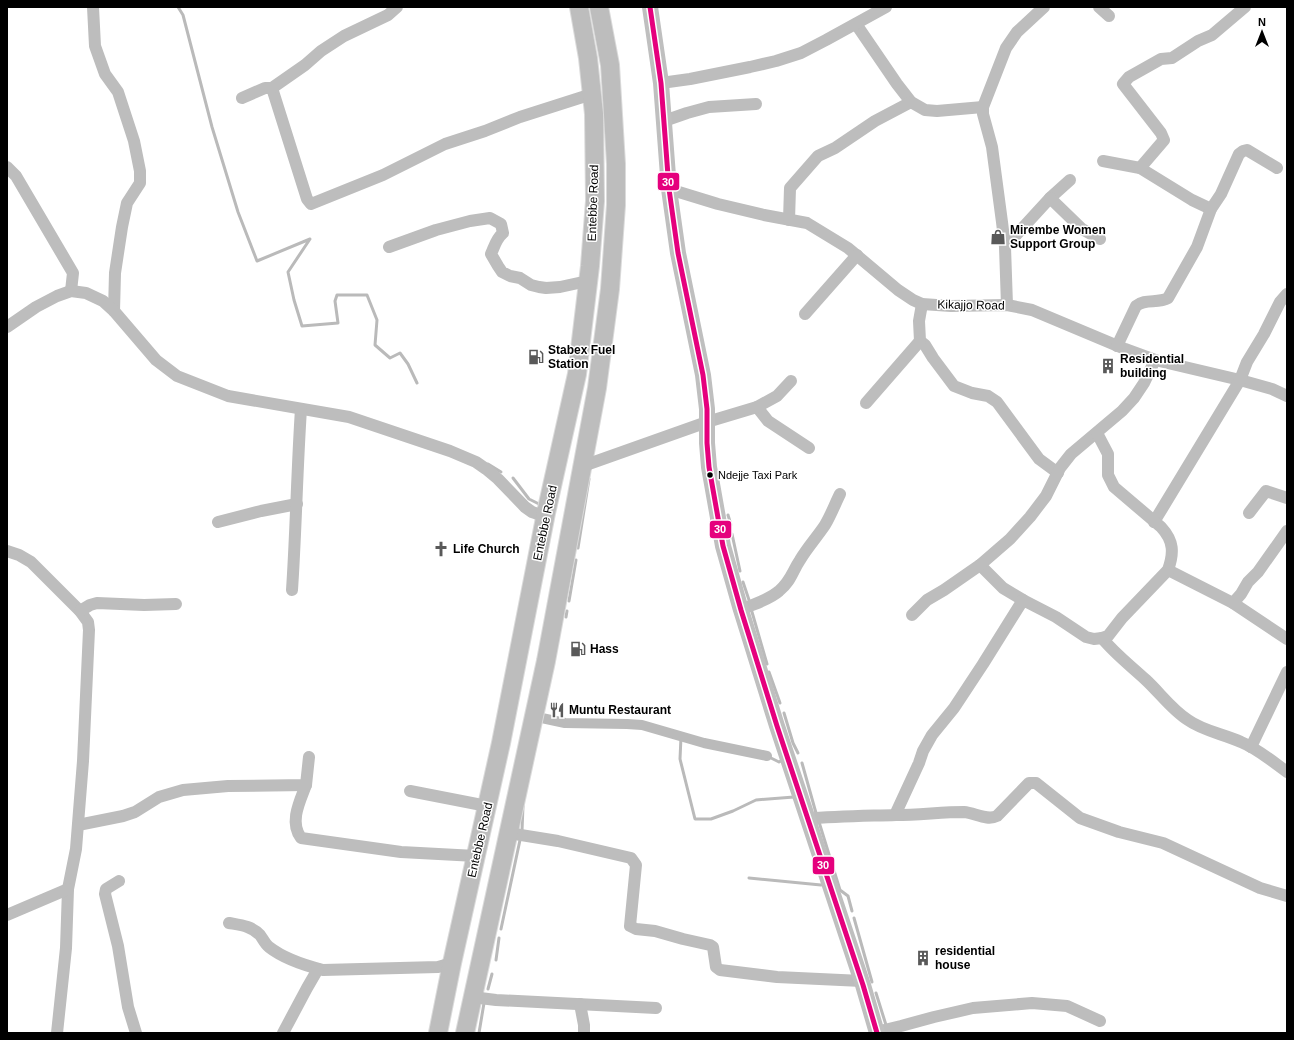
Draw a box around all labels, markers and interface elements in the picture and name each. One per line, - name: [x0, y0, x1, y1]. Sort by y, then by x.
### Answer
- north arrow: [1242, 12, 1282, 52]
- text: N: [1258, 16, 1266, 28]
- street label: Entebbe Road: [585, 164, 601, 242]
- line badge: 30: [657, 172, 680, 191]
- text: 30: [662, 176, 674, 188]
- place label: Mirembe Women Support Group: [1010, 223, 1106, 251]
- shop icon: Mirembe Women Support Group: [989, 228, 1007, 246]
- street label: Kikajjo Road: [937, 297, 1005, 313]
- place label: Stabex Fuel Station: [548, 343, 615, 371]
- fuel station icon: Stabex Fuel Station: [527, 348, 545, 366]
- place label: Residential building: [1120, 352, 1184, 380]
- building icon: Residential building: [1099, 357, 1117, 375]
- place label: Ndejje Taxi Park: [718, 469, 798, 481]
- marker: Ndejje Taxi Park: [705, 470, 715, 480]
- street label: Entebbe Road: [530, 484, 560, 562]
- line badge: 30: [709, 520, 732, 539]
- text: 30: [714, 523, 726, 535]
- church icon: Life Church: [432, 540, 450, 558]
- place label: Life Church: [453, 542, 520, 556]
- fuel station icon: Hass: [569, 640, 587, 658]
- place label: Hass: [590, 642, 619, 656]
- restaurant icon: Muntu Restaurant: [548, 701, 566, 719]
- place label: Muntu Restaurant: [569, 703, 671, 717]
- street label: Entebbe Road: [465, 801, 495, 879]
- line badge: 30: [812, 856, 835, 875]
- text: 30: [817, 859, 829, 871]
- place label: residential house: [935, 944, 995, 972]
- building icon: residential house: [914, 949, 932, 967]

